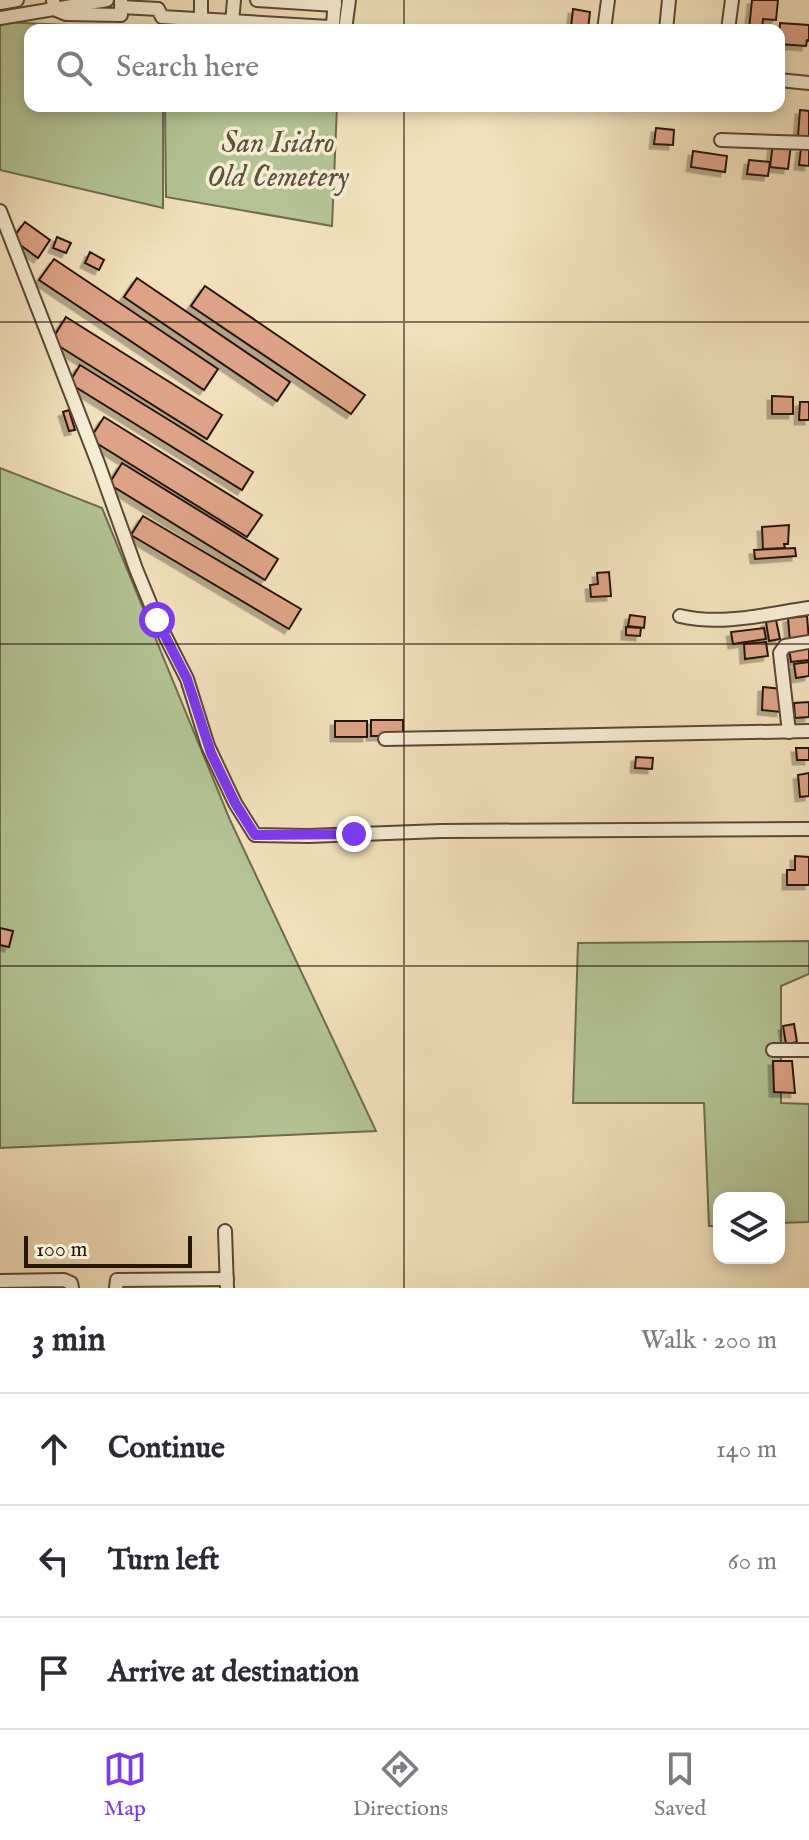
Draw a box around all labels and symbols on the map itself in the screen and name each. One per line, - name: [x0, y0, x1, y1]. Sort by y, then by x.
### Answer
- park label: San Isidro Old Cemetery: [207, 125, 350, 197]
- route start: [139, 602, 175, 638]
- route end: [336, 816, 372, 852]
- scale bar: [24, 1232, 192, 1268]

